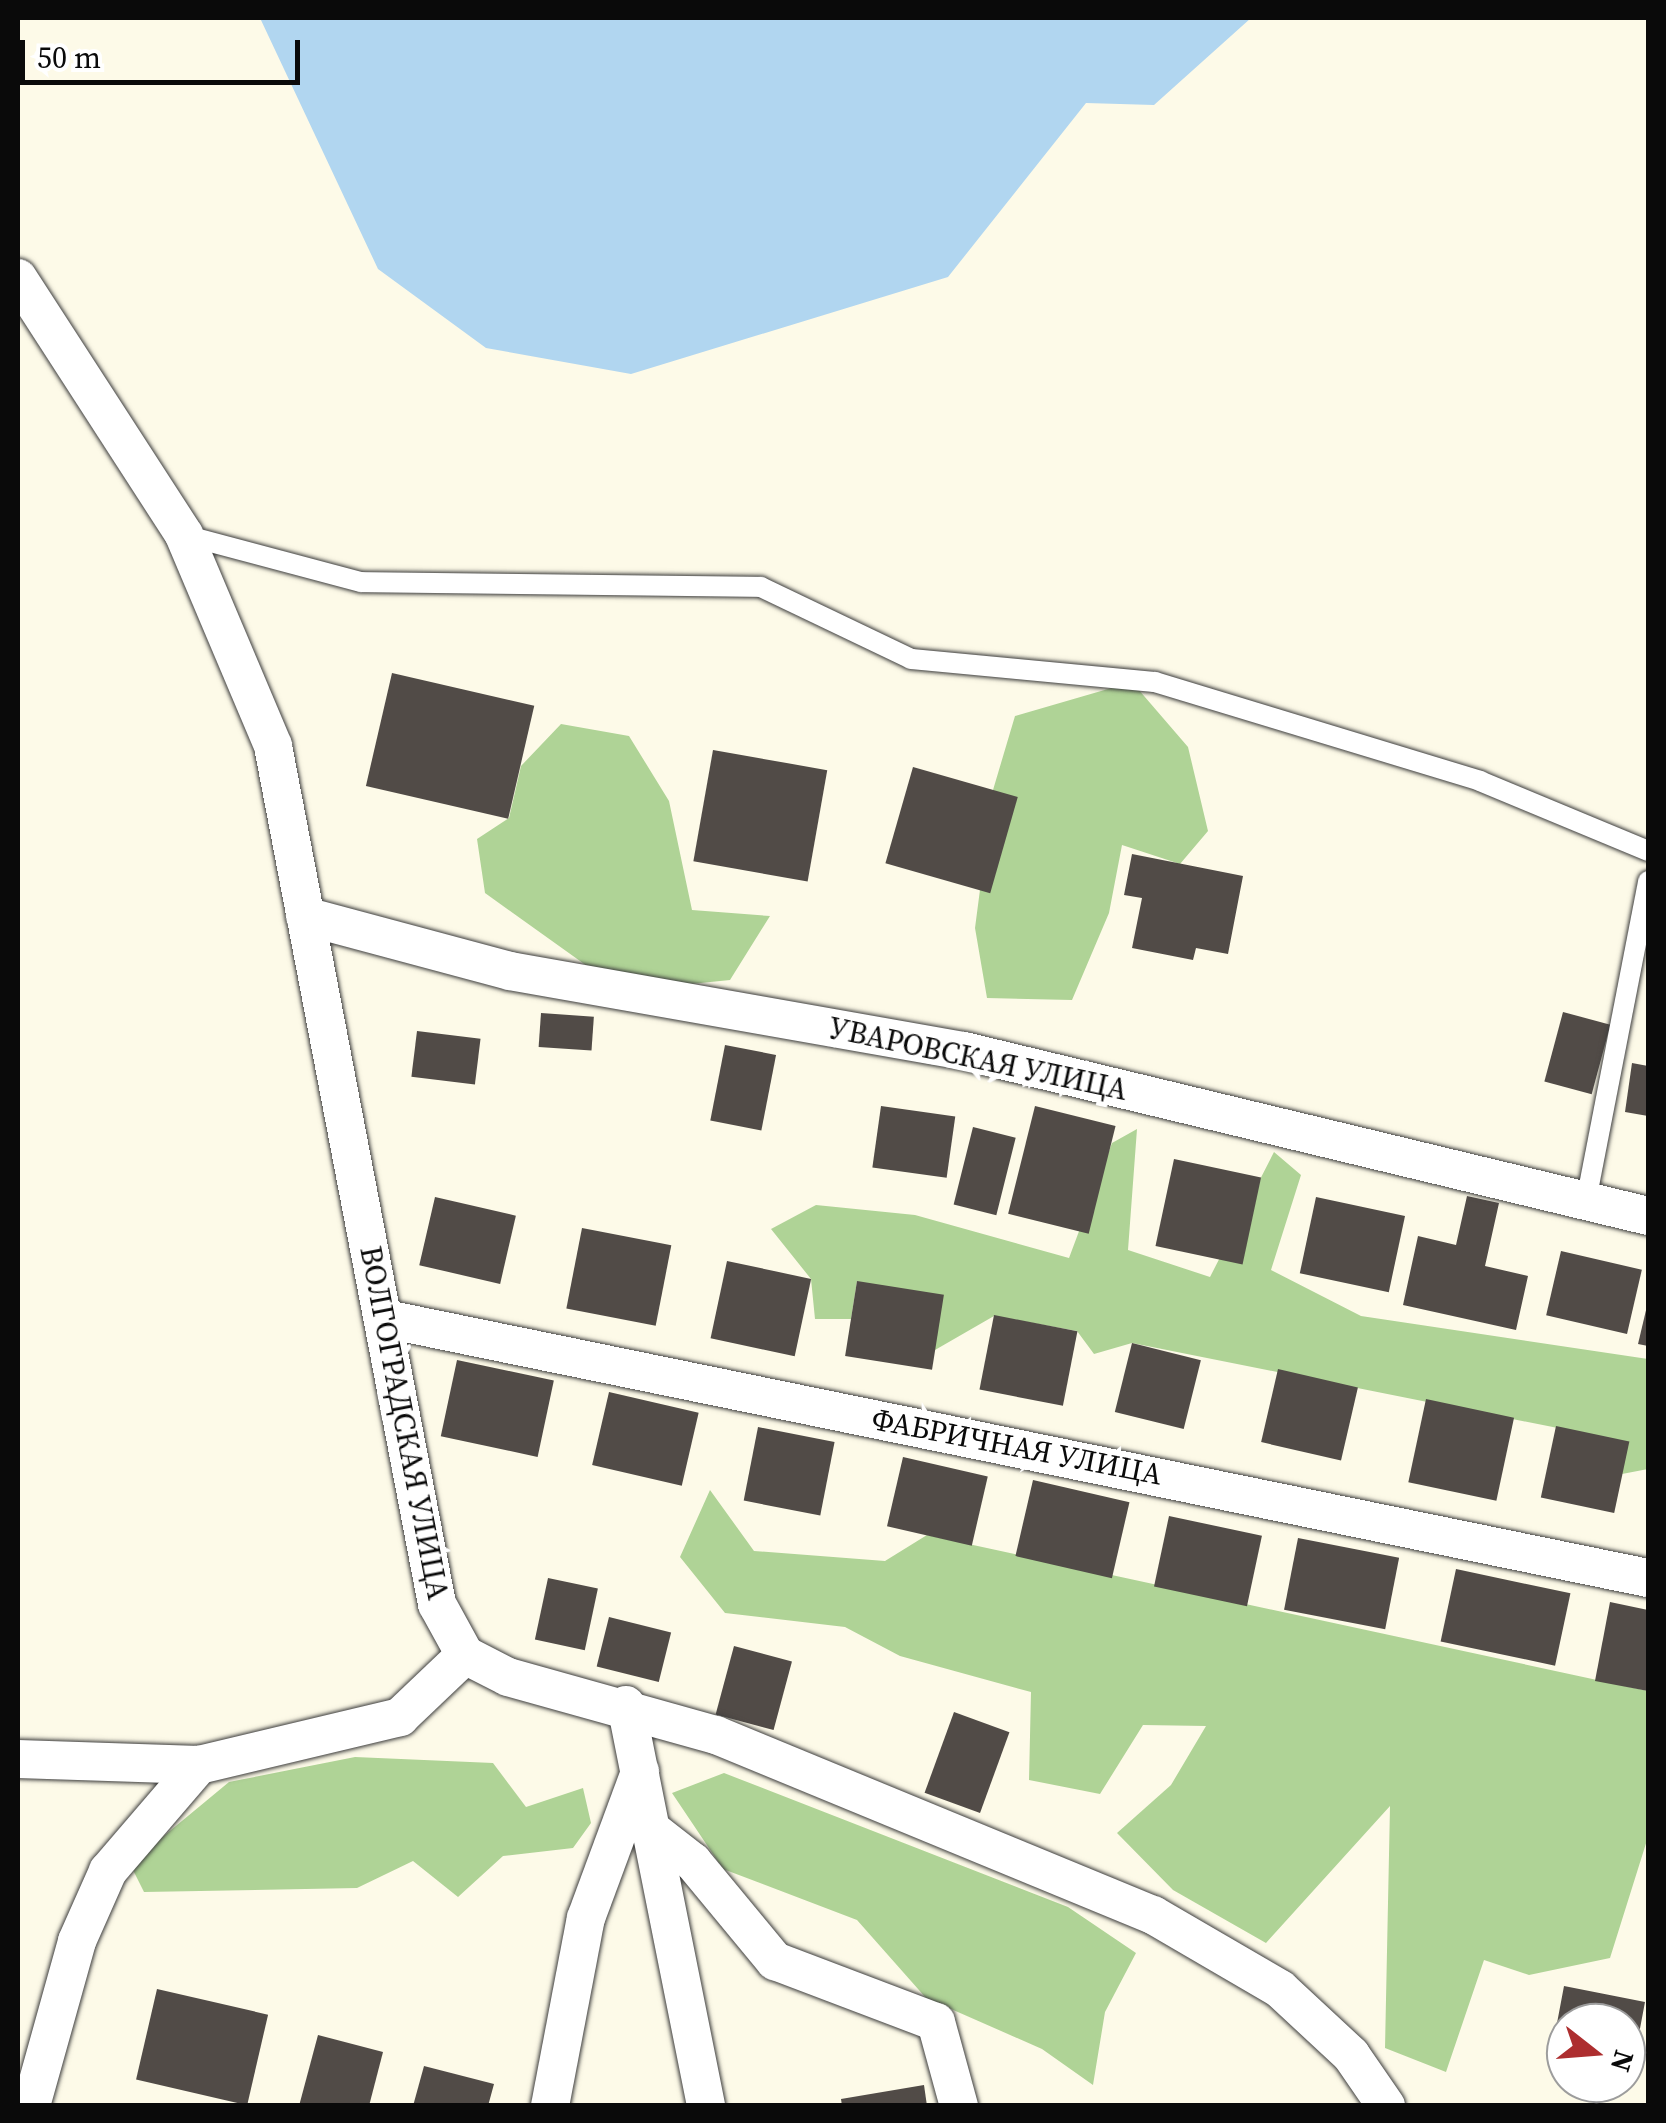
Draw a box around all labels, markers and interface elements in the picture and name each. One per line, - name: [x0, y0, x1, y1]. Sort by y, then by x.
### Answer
- scale bar: [25, 20, 305, 82]
- text: 50 m: [37, 37, 101, 78]
- street label: УВАРОВСКАЯ УЛИЦА: [825, 1010, 1131, 1108]
- street label: ВОЛГОГРАДСКАЯ УЛИЦА: [352, 1243, 456, 1603]
- street label: ФАБРИЧНАЯ УЛИЦА: [869, 1401, 1165, 1493]
- north arrow: [1546, 2003, 1646, 2103]
- text: N: [1602, 2046, 1644, 2076]

